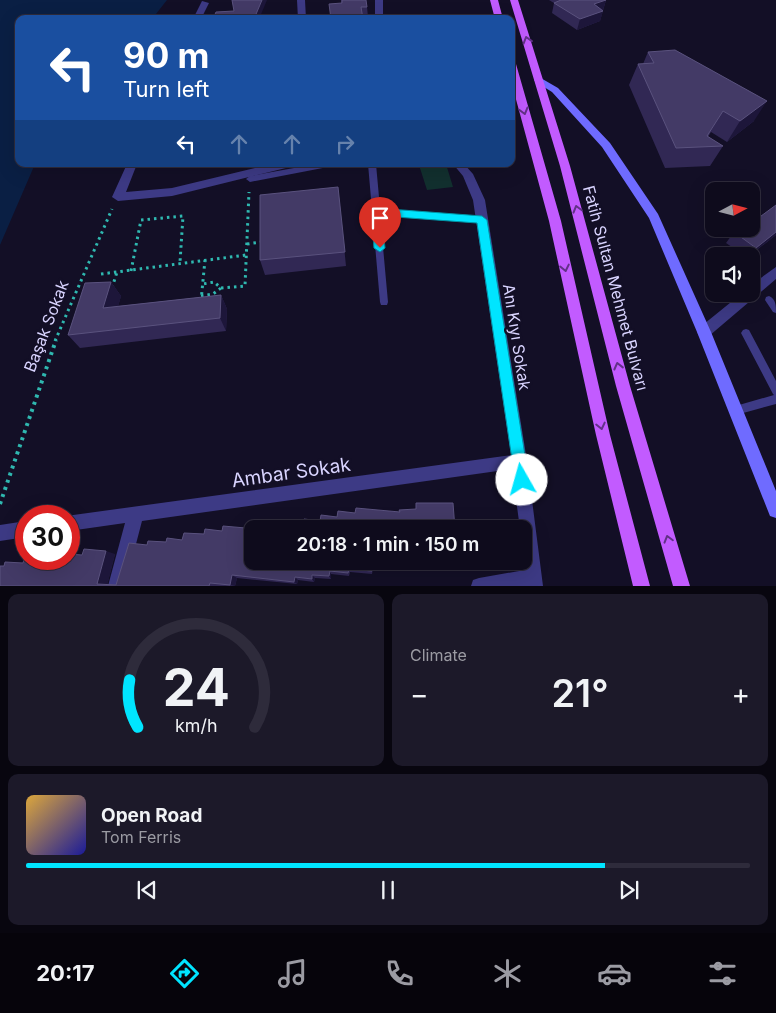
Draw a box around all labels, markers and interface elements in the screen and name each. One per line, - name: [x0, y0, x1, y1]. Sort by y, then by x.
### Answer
- text: 90 m: [123, 34, 210, 76]
- icon: left: [40, 35, 105, 100]
- one-way arrow: [522, 36, 532, 45]
- text: Turn left: [123, 76, 209, 102]
- one-way arrow: [519, 106, 529, 114]
- icon: left: [172, 130, 200, 158]
- icon: ahead: [225, 130, 253, 158]
- icon: ahead: [278, 130, 306, 158]
- icon: right: [331, 130, 359, 158]
- north arrow: [705, 182, 760, 238]
- map controls: [705, 182, 760, 302]
- street label: Fatih Sultan Mehmet Bulvarı: [579, 183, 653, 393]
- pin: [359, 197, 401, 248]
- icon: arrive: [366, 204, 394, 232]
- one-way arrow: [572, 204, 583, 213]
- button: sound: [705, 247, 760, 302]
- one-way arrow: [559, 264, 569, 272]
- street label: Başak Sokak: [19, 277, 73, 375]
- street label: Anı Kıyı Sokak: [499, 282, 535, 392]
- one-way arrow: [613, 361, 624, 370]
- one-way arrow: [595, 422, 606, 431]
- street label: Ambar Sokak: [230, 453, 353, 492]
- position arrow: [495, 453, 547, 505]
- speed limit sign: 30: [15, 505, 80, 570]
- text: 20:18 · 1 min · 150 m: [297, 533, 479, 556]
- one-way arrow: [664, 535, 674, 543]
- text: Climate: [410, 645, 467, 665]
- text: 24: [162, 656, 230, 719]
- text: 21°: [551, 670, 609, 716]
- text: −: [410, 677, 429, 711]
- text: +: [731, 677, 750, 711]
- text: km/h: [175, 715, 217, 736]
- text: Open Road: [101, 804, 202, 827]
- text: Tom Ferris: [101, 827, 181, 847]
- icon: previous: [133, 876, 161, 904]
- icon: pause: [374, 876, 402, 904]
- icon: next: [615, 876, 643, 904]
- icon: directions: [167, 956, 202, 991]
- icon: music: [275, 956, 310, 991]
- icon: phone: [382, 956, 417, 991]
- icon: climate: [490, 956, 525, 991]
- icon: car: [597, 956, 632, 991]
- icon: filters: [705, 956, 740, 991]
- text: 20:17: [36, 960, 95, 986]

